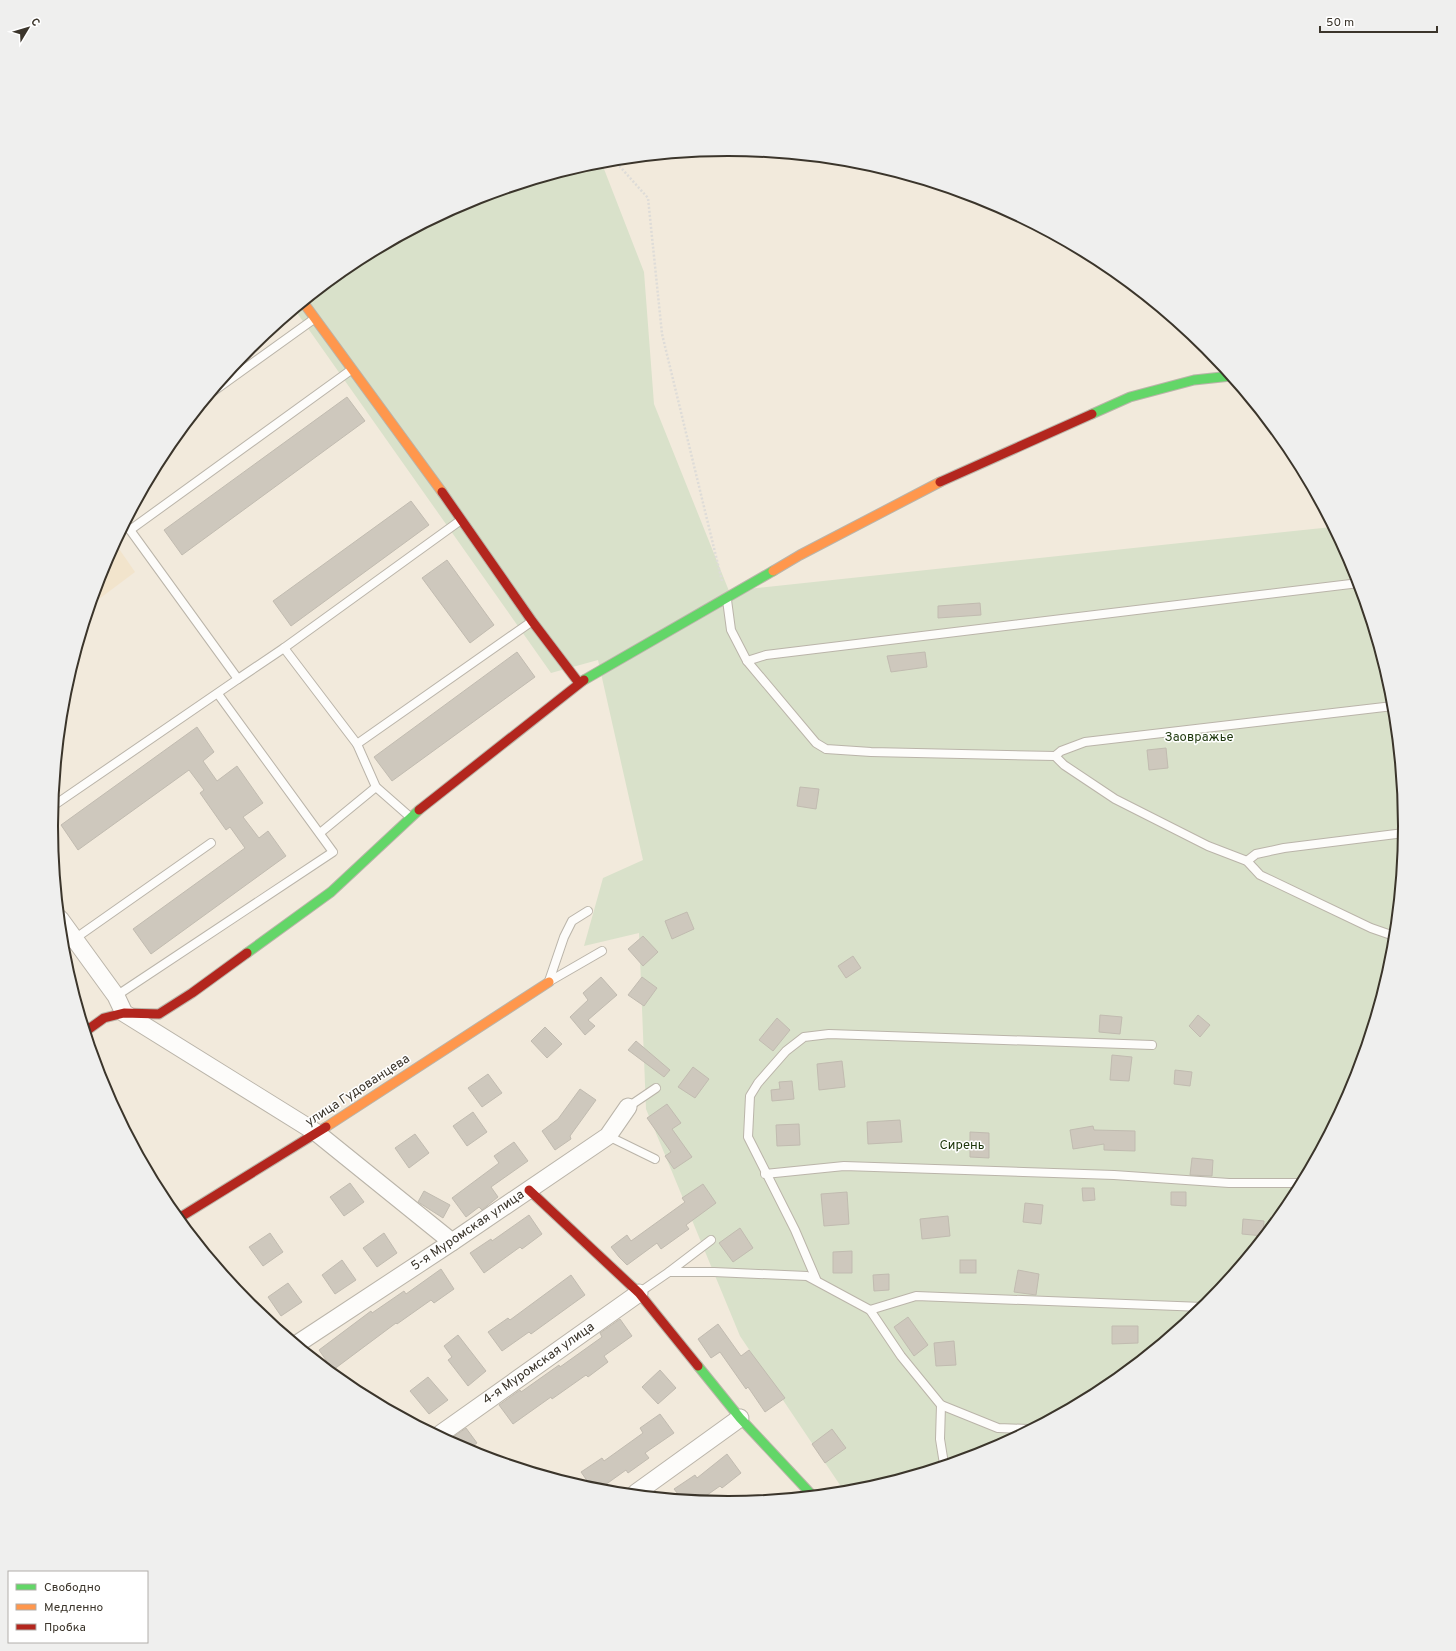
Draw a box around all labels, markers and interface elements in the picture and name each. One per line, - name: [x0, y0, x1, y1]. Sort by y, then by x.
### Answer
- north arrow: [8, 8, 48, 48]
- scale bar: [1320, 8, 1437, 34]
- text: С: [27, 15, 43, 30]
- text: 50 m: [1326, 15, 1354, 31]
- park label: Заовражье: [1164, 730, 1234, 746]
- street label: улица Гудованцева: [303, 1051, 413, 1131]
- park label: Сирень: [939, 1138, 985, 1154]
- street label: 5-я Муромская улица: [408, 1187, 528, 1275]
- street label: 4-я Муромская улица: [480, 1319, 598, 1409]
- legend: [8, 1571, 148, 1643]
- text: Свободно: [44, 1580, 101, 1596]
- text: Медленно: [44, 1600, 104, 1616]
- text: Пробка: [44, 1620, 86, 1636]

